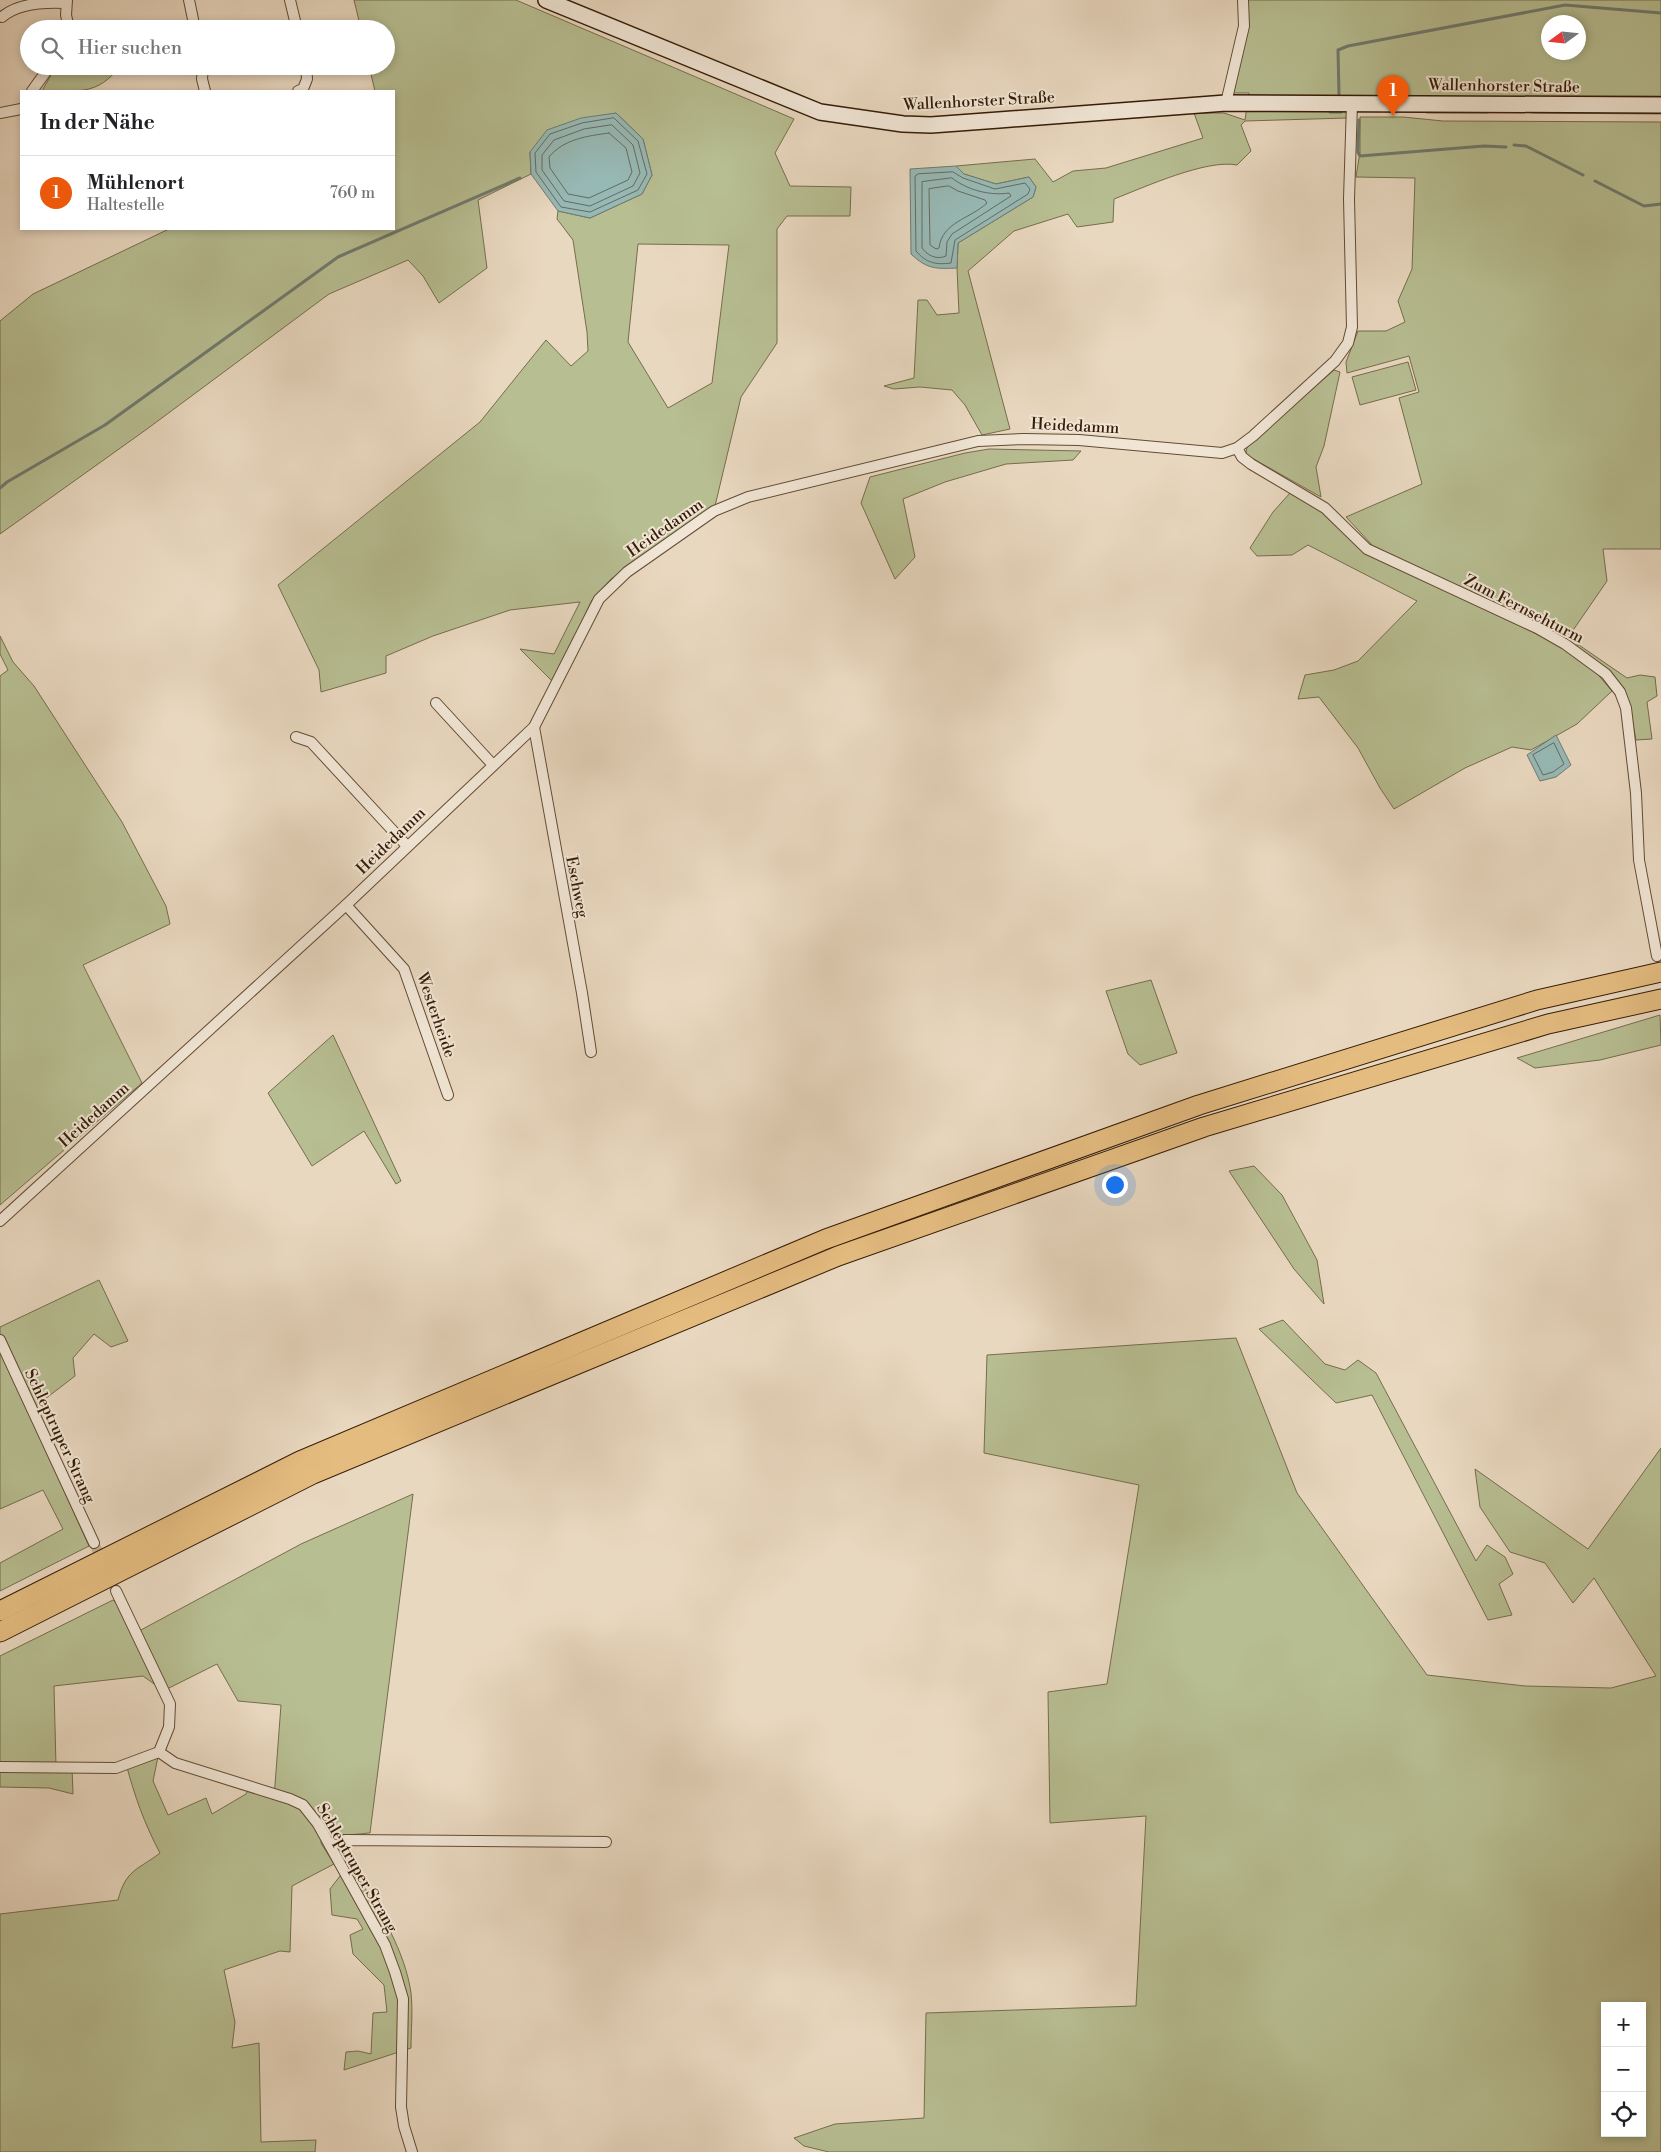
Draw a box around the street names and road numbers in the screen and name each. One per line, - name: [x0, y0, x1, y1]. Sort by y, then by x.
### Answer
- street label: Wallenhorster Straße: [1427, 75, 1580, 97]
- street label: Wallenhorster Straße: [902, 87, 1055, 115]
- street label: Heidedamm: [1030, 414, 1120, 438]
- street label: Heidedamm: [623, 494, 707, 562]
- street label: Zum Fernsehturm: [1461, 570, 1587, 648]
- street label: Heidedamm: [352, 803, 430, 879]
- street label: Eschweg: [561, 854, 593, 920]
- street label: Westerheide: [412, 969, 460, 1060]
- street label: Heidedamm: [54, 1078, 134, 1152]
- street label: Schleptruper Strang: [20, 1366, 100, 1507]
- street label: Schleptruper Strang: [312, 1800, 403, 1937]

